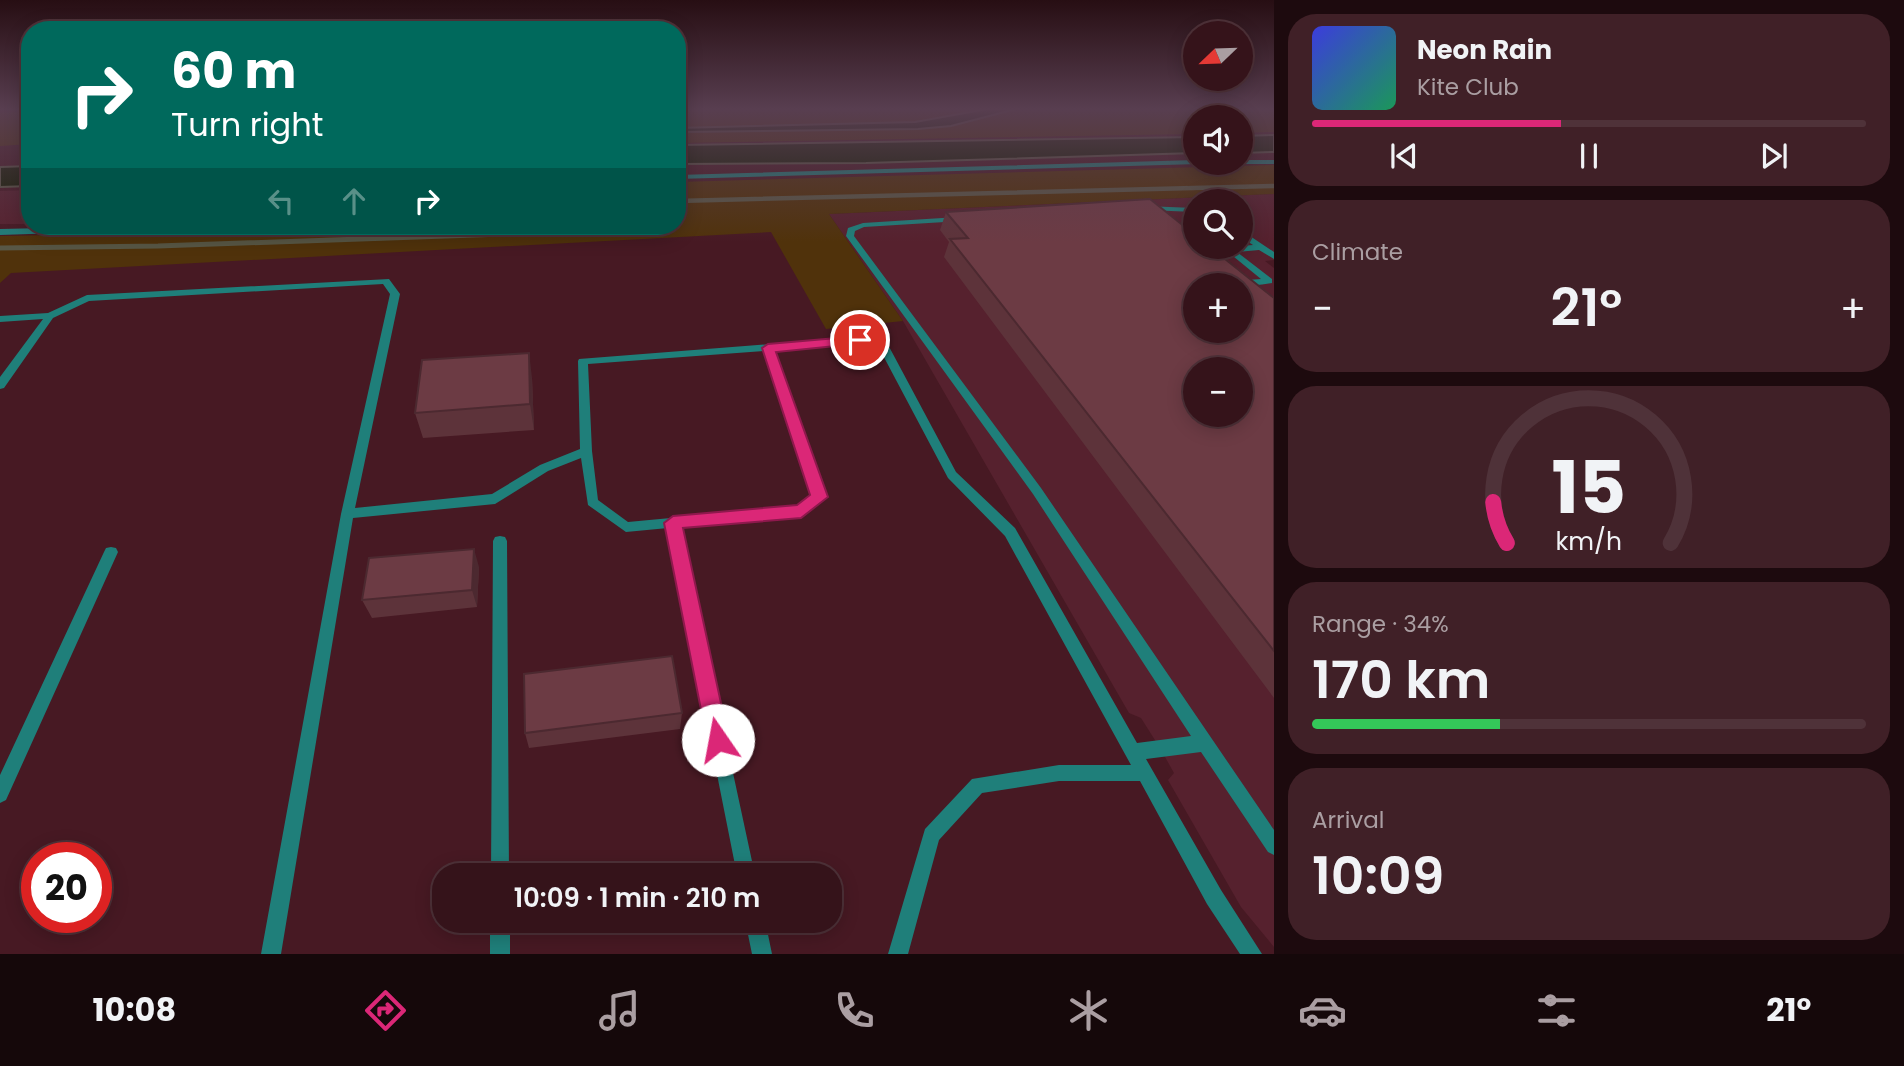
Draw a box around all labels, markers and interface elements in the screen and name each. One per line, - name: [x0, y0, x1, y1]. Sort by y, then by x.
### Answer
- north arrow: [1183, 21, 1253, 91]
- map controls: [1183, 21, 1253, 427]
- text: Neon Rain: [1417, 32, 1552, 68]
- text: 60 m: [171, 37, 296, 105]
- icon: right: [56, 49, 147, 140]
- text: Kite Club: [1417, 71, 1519, 103]
- text: Turn right: [171, 102, 323, 147]
- button: sound: [1183, 105, 1253, 175]
- icon: previous: [1385, 137, 1423, 175]
- icon: pause: [1570, 137, 1608, 175]
- icon: next: [1755, 137, 1793, 175]
- icon: left: [262, 182, 300, 220]
- icon: ahead: [335, 182, 373, 220]
- icon: right: [408, 182, 446, 220]
- button: search: [1183, 189, 1253, 259]
- text: Climate: [1312, 236, 1403, 268]
- text: 21°: [1551, 271, 1622, 344]
- button: +: [1183, 273, 1253, 343]
- text: −: [1312, 282, 1333, 335]
- text: +: [1840, 282, 1866, 335]
- pin: [830, 310, 890, 370]
- icon: arrive: [841, 321, 879, 359]
- button: −: [1183, 357, 1253, 427]
- text: 15: [1552, 437, 1626, 538]
- text: km/h: [1556, 524, 1622, 559]
- text: Range · 34%: [1312, 608, 1449, 640]
- text: 170 km: [1312, 643, 1490, 716]
- position arrow: [681, 703, 755, 777]
- text: Arrival: [1312, 804, 1384, 836]
- text: 10:09: [1312, 839, 1444, 912]
- speed limit sign: 20: [21, 842, 112, 933]
- text: 10:09 · 1 min · 210 m: [514, 880, 760, 916]
- icon: directions: [361, 986, 410, 1035]
- icon: music: [595, 986, 644, 1035]
- icon: phone: [830, 986, 879, 1035]
- icon: climate: [1064, 986, 1113, 1035]
- icon: car: [1298, 986, 1347, 1035]
- icon: filters: [1532, 986, 1581, 1035]
- text: 10:08: [93, 987, 176, 1032]
- text: 21°: [1766, 987, 1811, 1032]

